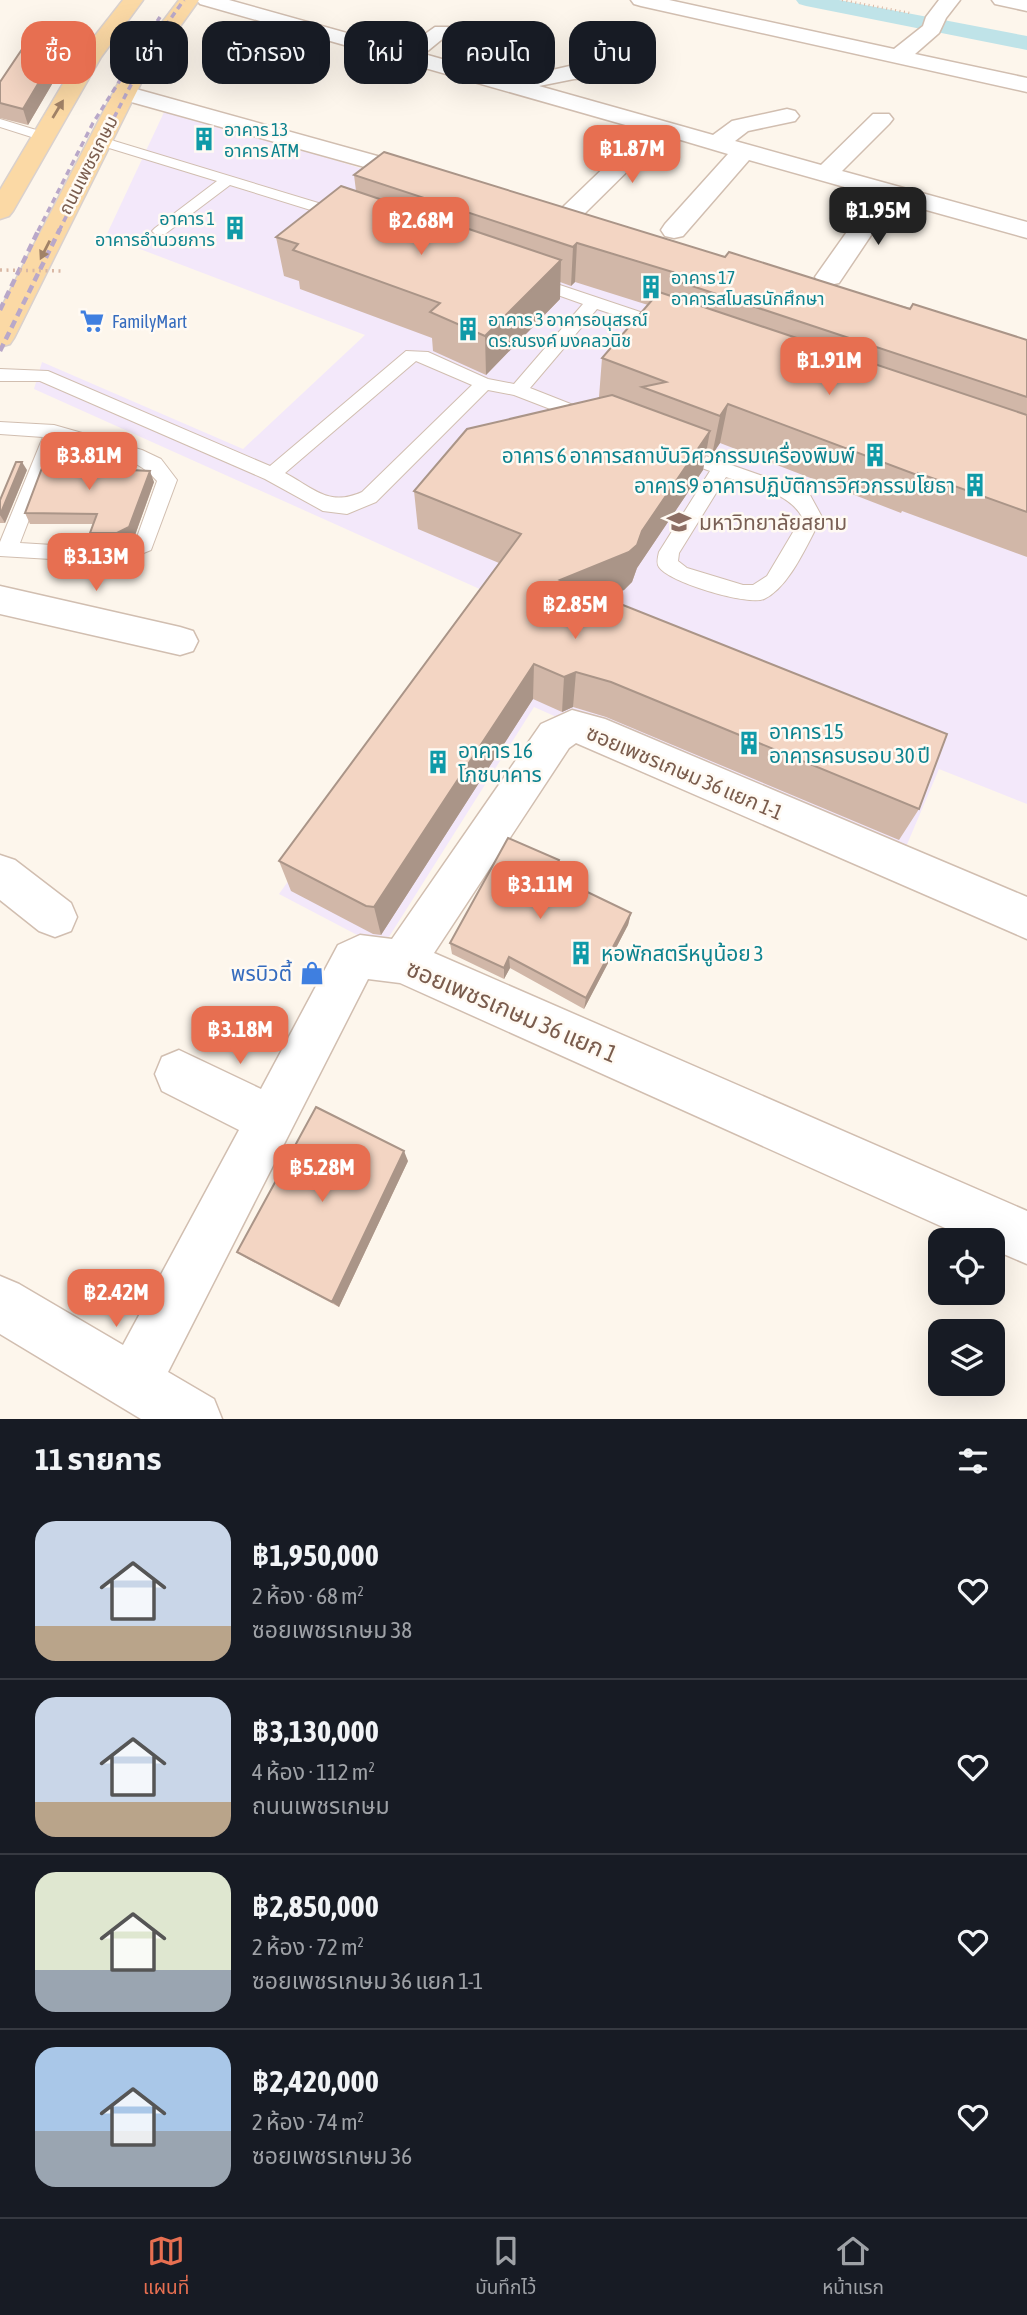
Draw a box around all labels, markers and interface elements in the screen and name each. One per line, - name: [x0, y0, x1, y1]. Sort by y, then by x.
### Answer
- chip: ซื้อ: [21, 21, 96, 84]
- chip: เช่า: [110, 21, 188, 84]
- chip: ตัวกรอง: [202, 21, 330, 84]
- chip: ใหม่: [344, 21, 428, 84]
- chip: คอนโด: [442, 21, 555, 84]
- chip: บ้าน: [569, 21, 656, 84]
- one-way arrow: [52, 99, 64, 118]
- street label: ถนนเพชรเกษม: [54, 112, 122, 218]
- place label: อาคาร 13 อาคาร ATM: [224, 119, 299, 161]
- building icon: อาคาร 13 อาคาร ATM: [190, 125, 218, 153]
- pin: ฿1.87M: [575, 125, 689, 185]
- text: ฿1.87M: [599, 135, 665, 161]
- pin: ฿1.95M: [821, 188, 935, 247]
- text: ฿1.95M: [845, 197, 911, 223]
- pin: ฿2.68M: [364, 198, 478, 257]
- text: ฿2.68M: [388, 207, 454, 233]
- place label: อาคาร 1 อาคารอำนวยการ: [95, 208, 215, 250]
- building icon: อาคาร 1 อาคารอำนวยการ: [221, 214, 249, 242]
- one-way arrow: [40, 240, 51, 260]
- place label: อาคาร 17 อาคารสโมสรนักศึกษา: [671, 267, 825, 309]
- building icon: อาคาร 17 อาคารสโมสรนักศึกษา: [637, 273, 665, 301]
- supermarket icon: FamilyMart: [78, 307, 106, 335]
- place label: อาคาร 3 อาคารอนุสรณ์ ดร.ณรงค์ มงคลวนิช: [488, 309, 648, 351]
- place label: FamilyMart: [112, 311, 187, 332]
- building icon: อาคาร 3 อาคารอนุสรณ์ ดร.ณรงค์ มงคลวนิช: [454, 315, 482, 343]
- pin: ฿1.91M: [772, 338, 886, 397]
- text: ฿1.91M: [796, 347, 862, 373]
- pin: ฿3.81M: [32, 433, 146, 492]
- place label: อาคาร 6 อาคารสถาบันวิศวกรรมเครื่องพิมพ์: [502, 441, 855, 467]
- building icon: อาคาร 6 อาคารสถาบันวิศวกรรมเครื่องพิมพ์: [861, 441, 889, 469]
- text: ฿3.81M: [56, 442, 122, 468]
- building icon: อาคาร 9 อาคารปฏิบัติการวิศวกรรมโยธา: [961, 471, 989, 499]
- place label: อาคาร 9 อาคารปฏิบัติการวิศวกรรมโยธา: [634, 473, 955, 497]
- school or university icon: มหาวิทยาลัยสยาม: [665, 508, 693, 536]
- place label: มหาวิทยาลัยสยาม: [699, 510, 847, 534]
- pin: ฿3.13M: [39, 534, 153, 593]
- text: ฿3.13M: [63, 543, 129, 569]
- pin: ฿2.85M: [518, 582, 632, 641]
- text: ฿2.85M: [542, 591, 608, 617]
- place label: อาคาร 15 อาคารครบรอบ 30 ปี: [769, 719, 930, 767]
- street label: ซอยเพชรเกษม 36 แยก 1-1: [583, 720, 787, 824]
- building icon: อาคาร 15 อาคารครบรอบ 30 ปี: [735, 729, 763, 757]
- place label: อาคาร 16 โภชนาคาร: [458, 738, 542, 786]
- building icon: อาคาร 16 โภชนาคาร: [424, 748, 452, 776]
- pin: ฿3.11M: [483, 862, 597, 921]
- text: ฿3.11M: [507, 871, 573, 897]
- building icon: หอพักสตรีหนูน้อย 3: [567, 939, 595, 967]
- place label: หอพักสตรีหนูน้อย 3: [601, 941, 764, 967]
- street label: ซอยเพชรเกษม 36 แยก 1: [402, 954, 622, 1068]
- place label: พรบิวตี้: [231, 959, 292, 985]
- shop icon: พรบิวตี้: [298, 959, 326, 987]
- pin: ฿3.18M: [183, 1006, 297, 1066]
- text: ฿3.18M: [207, 1016, 273, 1042]
- pin: ฿5.28M: [265, 1144, 379, 1204]
- text: ฿5.28M: [289, 1154, 355, 1180]
- map controls: [928, 1228, 1005, 1396]
- button: locate: [928, 1228, 1005, 1305]
- pin: ฿2.42M: [59, 1270, 173, 1329]
- text: ฿2.42M: [83, 1279, 149, 1305]
- button: layers: [928, 1319, 1005, 1396]
- text: 11 รายการ: [35, 1442, 162, 1476]
- icon: filters: [954, 1442, 992, 1480]
- text: ฿1,950,000: [252, 1538, 379, 1572]
- icon: home: [91, 1549, 175, 1633]
- icon: heart: [954, 1572, 992, 1610]
- text: 2 ห้อง · 68 m²: [252, 1583, 364, 1609]
- text: ซอยเพชรเกษม 38: [252, 1617, 412, 1643]
- text: ฿3,130,000: [252, 1714, 379, 1748]
- icon: home: [91, 1725, 175, 1809]
- icon: heart: [954, 1748, 992, 1786]
- text: 4 ห้อง · 112 m²: [252, 1759, 375, 1785]
- text: ถนนเพชรเกษม: [252, 1793, 390, 1819]
- text: ฿2,850,000: [252, 1889, 379, 1923]
- icon: home: [91, 1900, 175, 1984]
- icon: heart: [954, 1923, 992, 1961]
- text: 2 ห้อง · 72 m²: [252, 1934, 364, 1960]
- text: ซอยเพชรเกษม 36 แยก 1-1: [252, 1968, 483, 1994]
- text: ฿2,420,000: [252, 2064, 379, 2098]
- icon: home: [91, 2075, 175, 2159]
- icon: heart: [954, 2098, 992, 2136]
- text: 2 ห้อง · 74 m²: [252, 2109, 364, 2135]
- text: ซอยเพชรเกษม 36: [252, 2143, 412, 2169]
- tab: แผนที่: [143, 2232, 189, 2303]
- tab: บันทึกไว้: [475, 2232, 536, 2303]
- tab: หน้าแรก: [822, 2232, 884, 2303]

